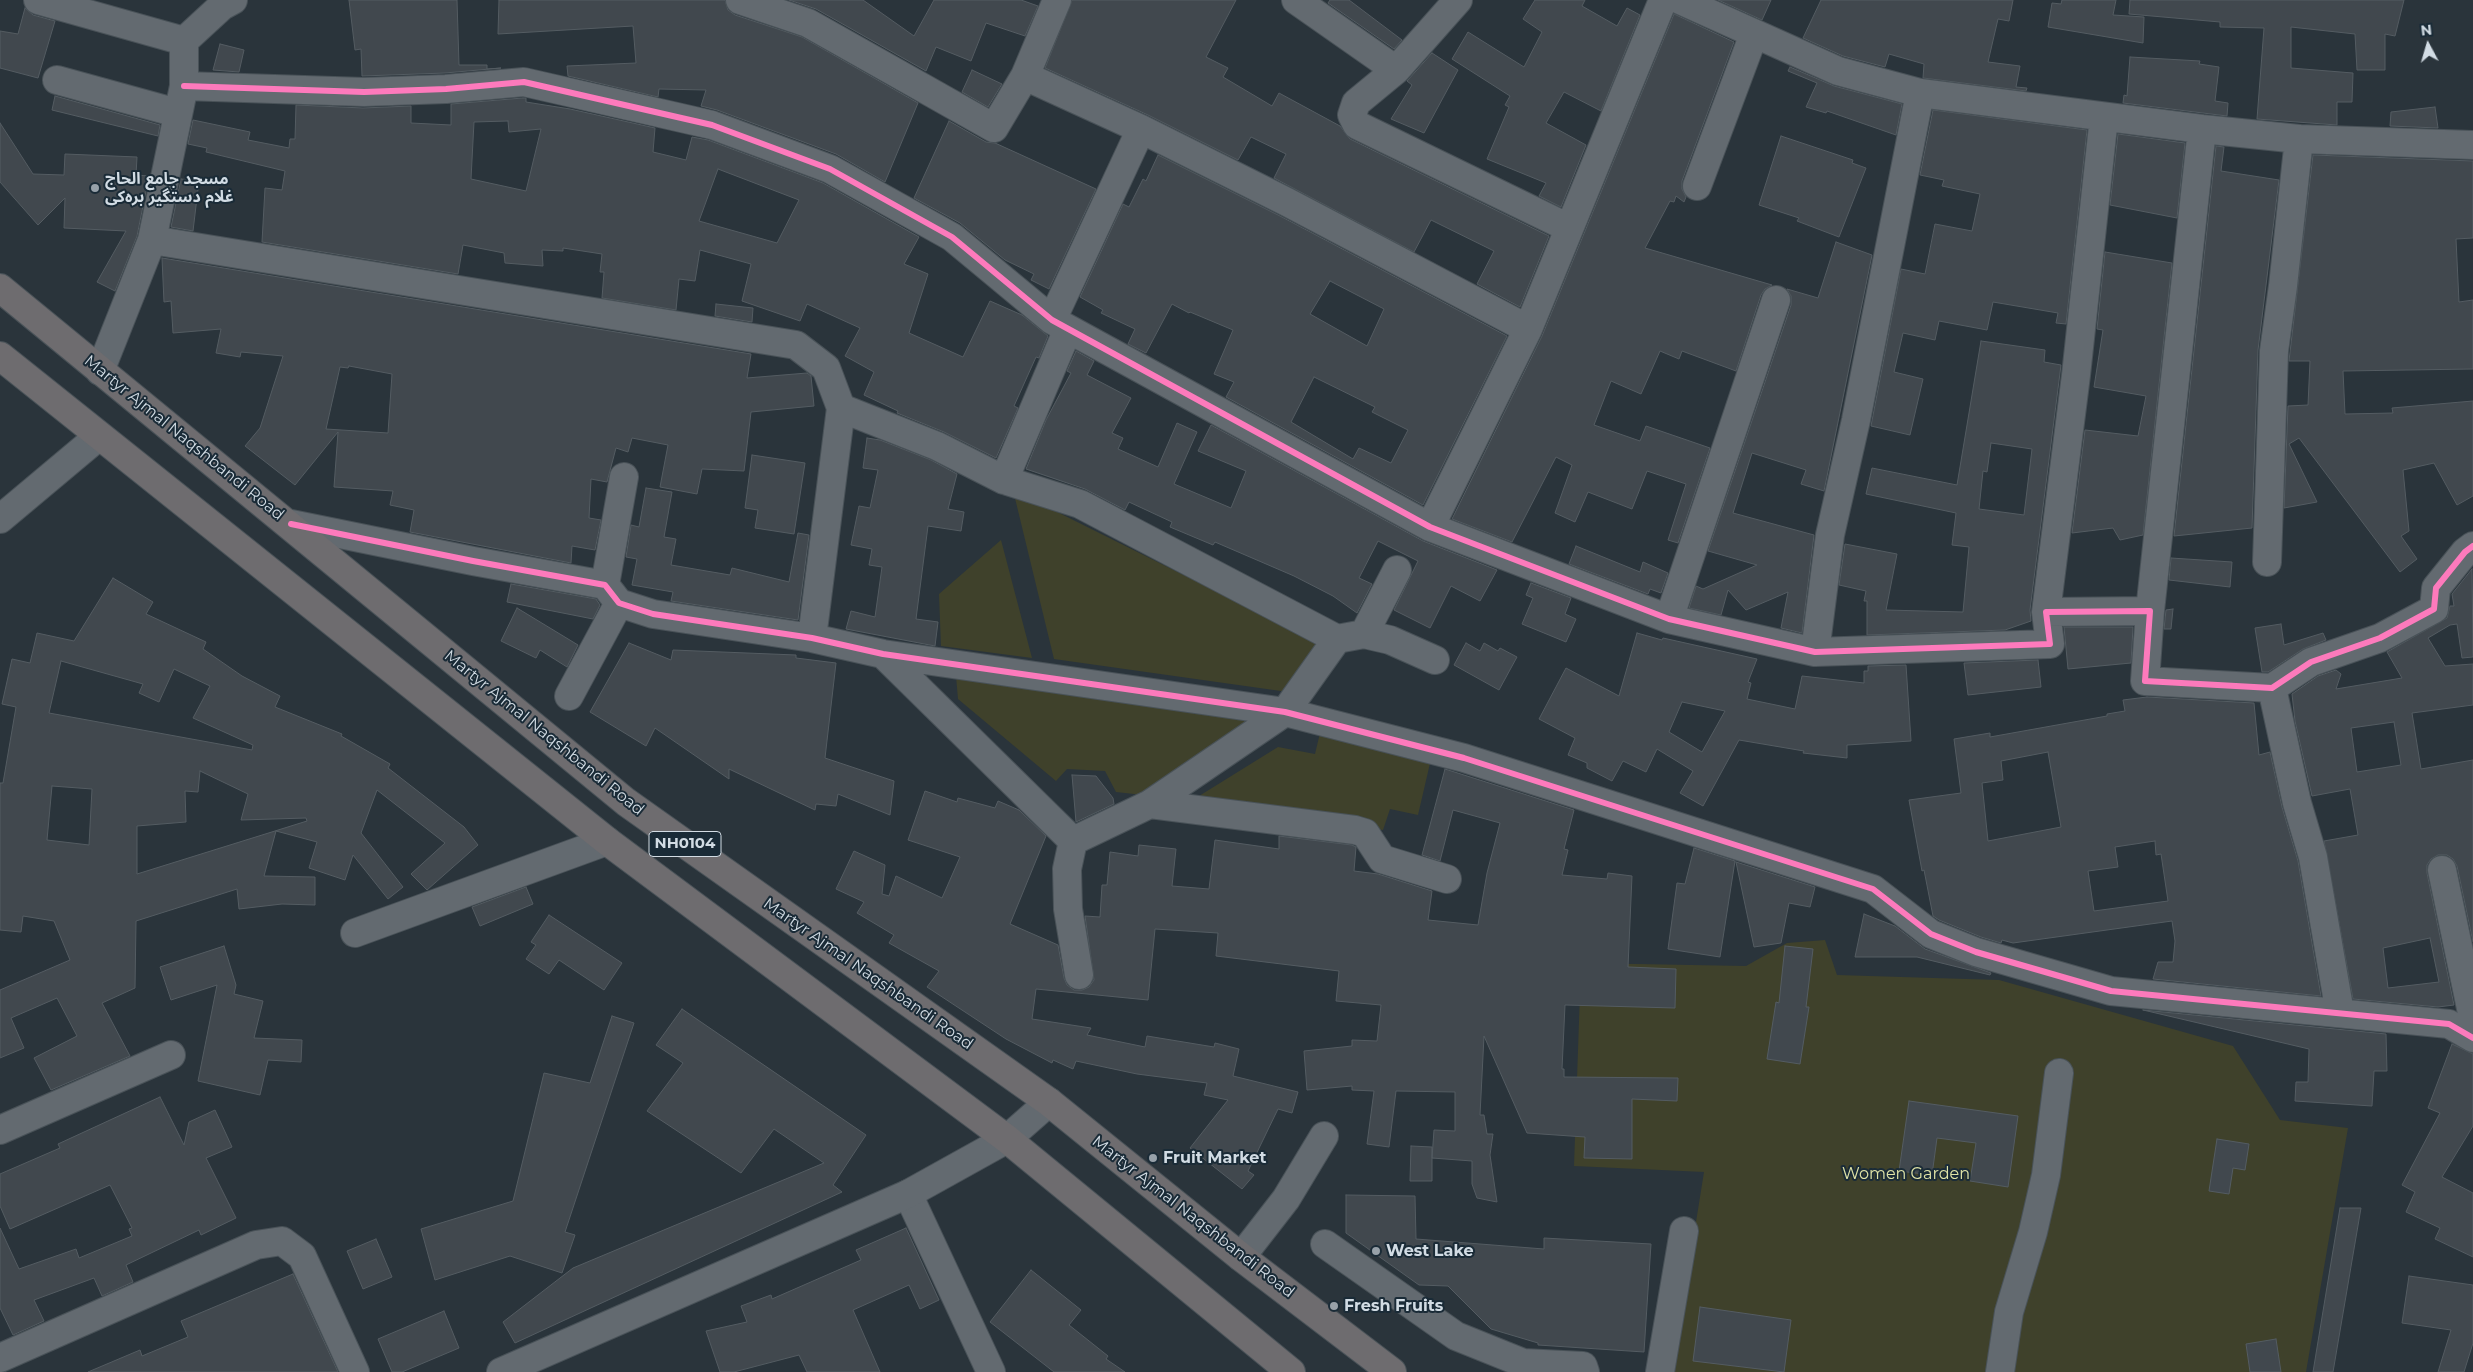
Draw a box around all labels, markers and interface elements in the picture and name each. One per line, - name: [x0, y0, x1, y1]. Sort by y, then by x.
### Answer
- north arrow: [2403, 20, 2453, 70]
- text: N: [2420, 21, 2433, 40]
- place label: مسجد جامع الحاج غلام دستگیر بره‌کی: [105, 169, 234, 207]
- marker: مسجد جامع الحاج غلام دستگیر بره‌کی: [89, 182, 101, 194]
- street label: Martyr Ajmal Naqshbandi Road: [80, 351, 288, 525]
- street label: Martyr Ajmal Naqshbandi Road: [440, 646, 648, 820]
- road number: NH0104: [649, 832, 721, 856]
- street label: Martyr Ajmal Naqshbandi Road: [759, 894, 977, 1054]
- street label: Martyr Ajmal Naqshbandi Road: [1088, 1132, 1298, 1302]
- place label: Fruit Market: [1163, 1148, 1266, 1168]
- marker: Fruit Market: [1147, 1152, 1159, 1164]
- park label: Women Garden: [1842, 1164, 1970, 1184]
- place label: West Lake: [1386, 1241, 1474, 1261]
- marker: West Lake: [1370, 1245, 1382, 1257]
- place label: Fresh Fruits: [1344, 1296, 1443, 1316]
- marker: Fresh Fruits: [1328, 1300, 1340, 1312]

